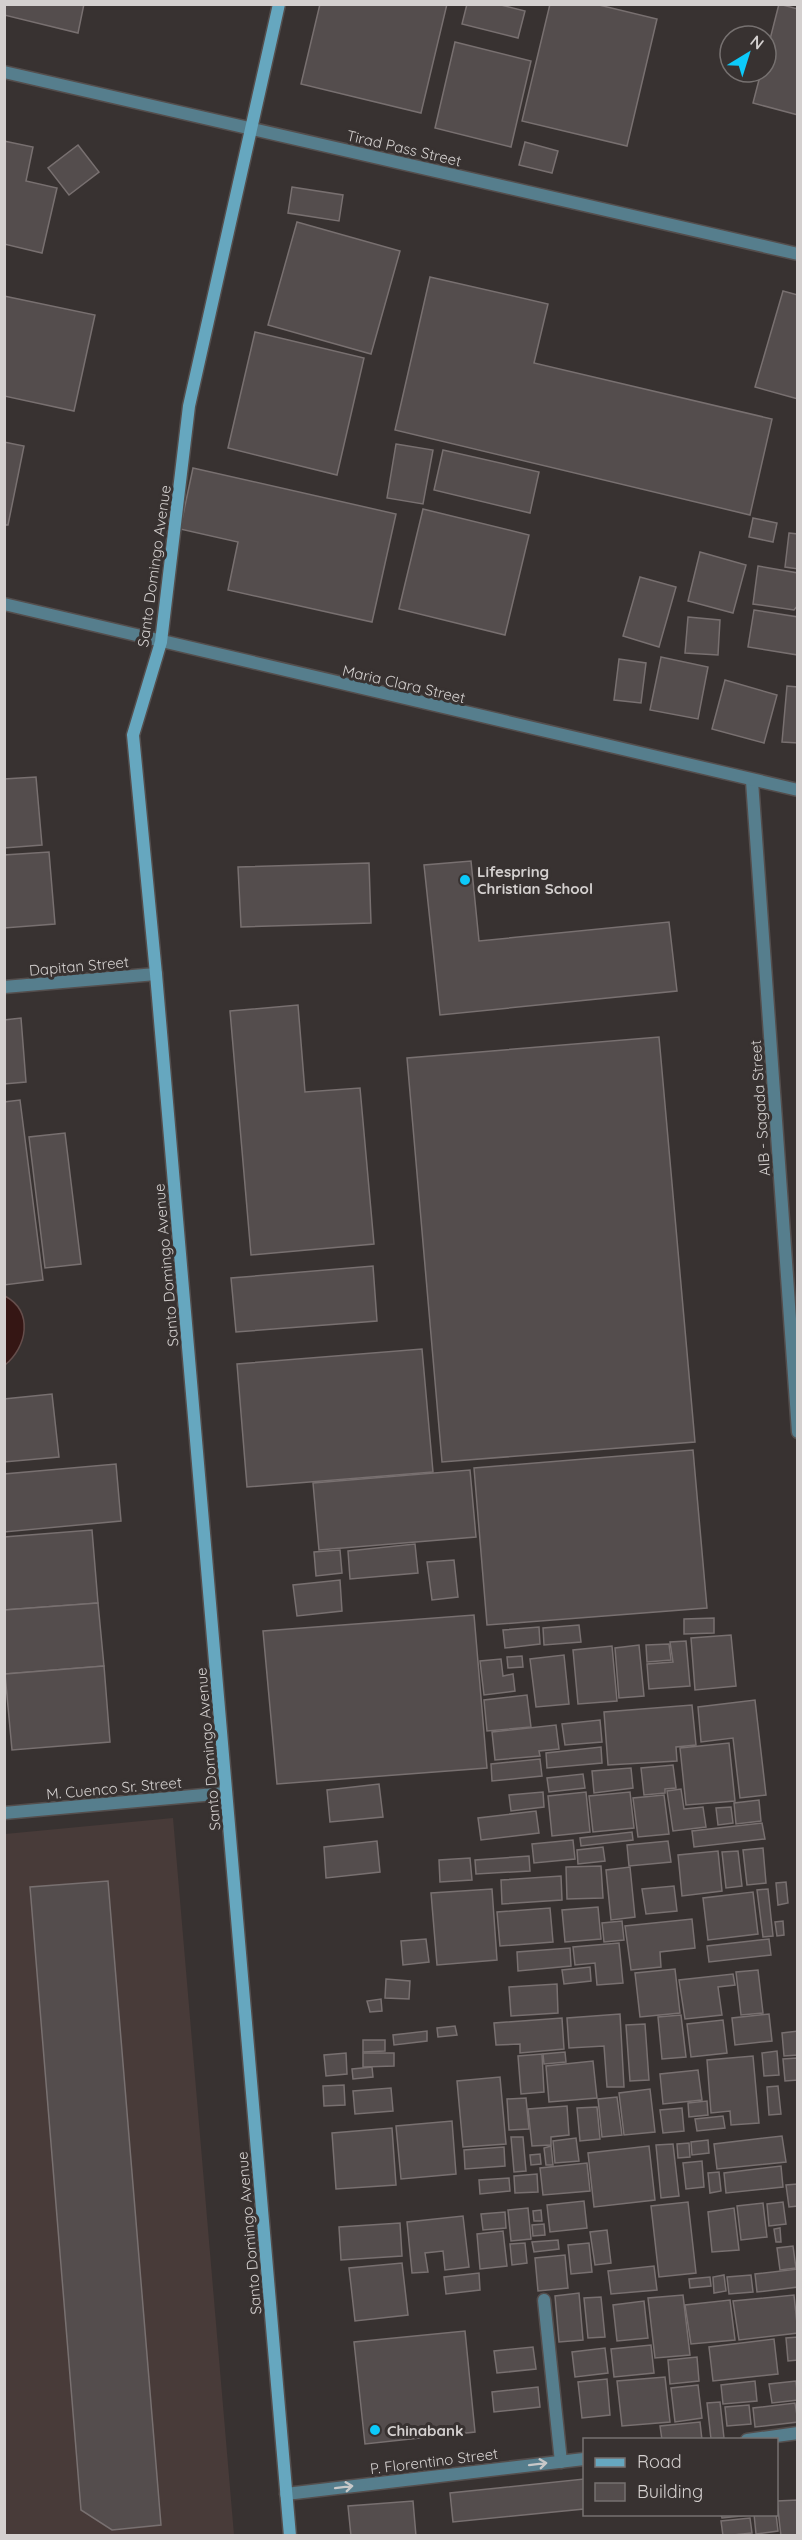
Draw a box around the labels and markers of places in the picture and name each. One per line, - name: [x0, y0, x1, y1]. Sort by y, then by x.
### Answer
- place label: Lifespring Christian School: [477, 862, 593, 898]
- marker: Lifespring Christian School: [458, 873, 472, 887]
- place label: Chinabank: [387, 2421, 463, 2440]
- marker: Chinabank: [368, 2423, 382, 2437]

